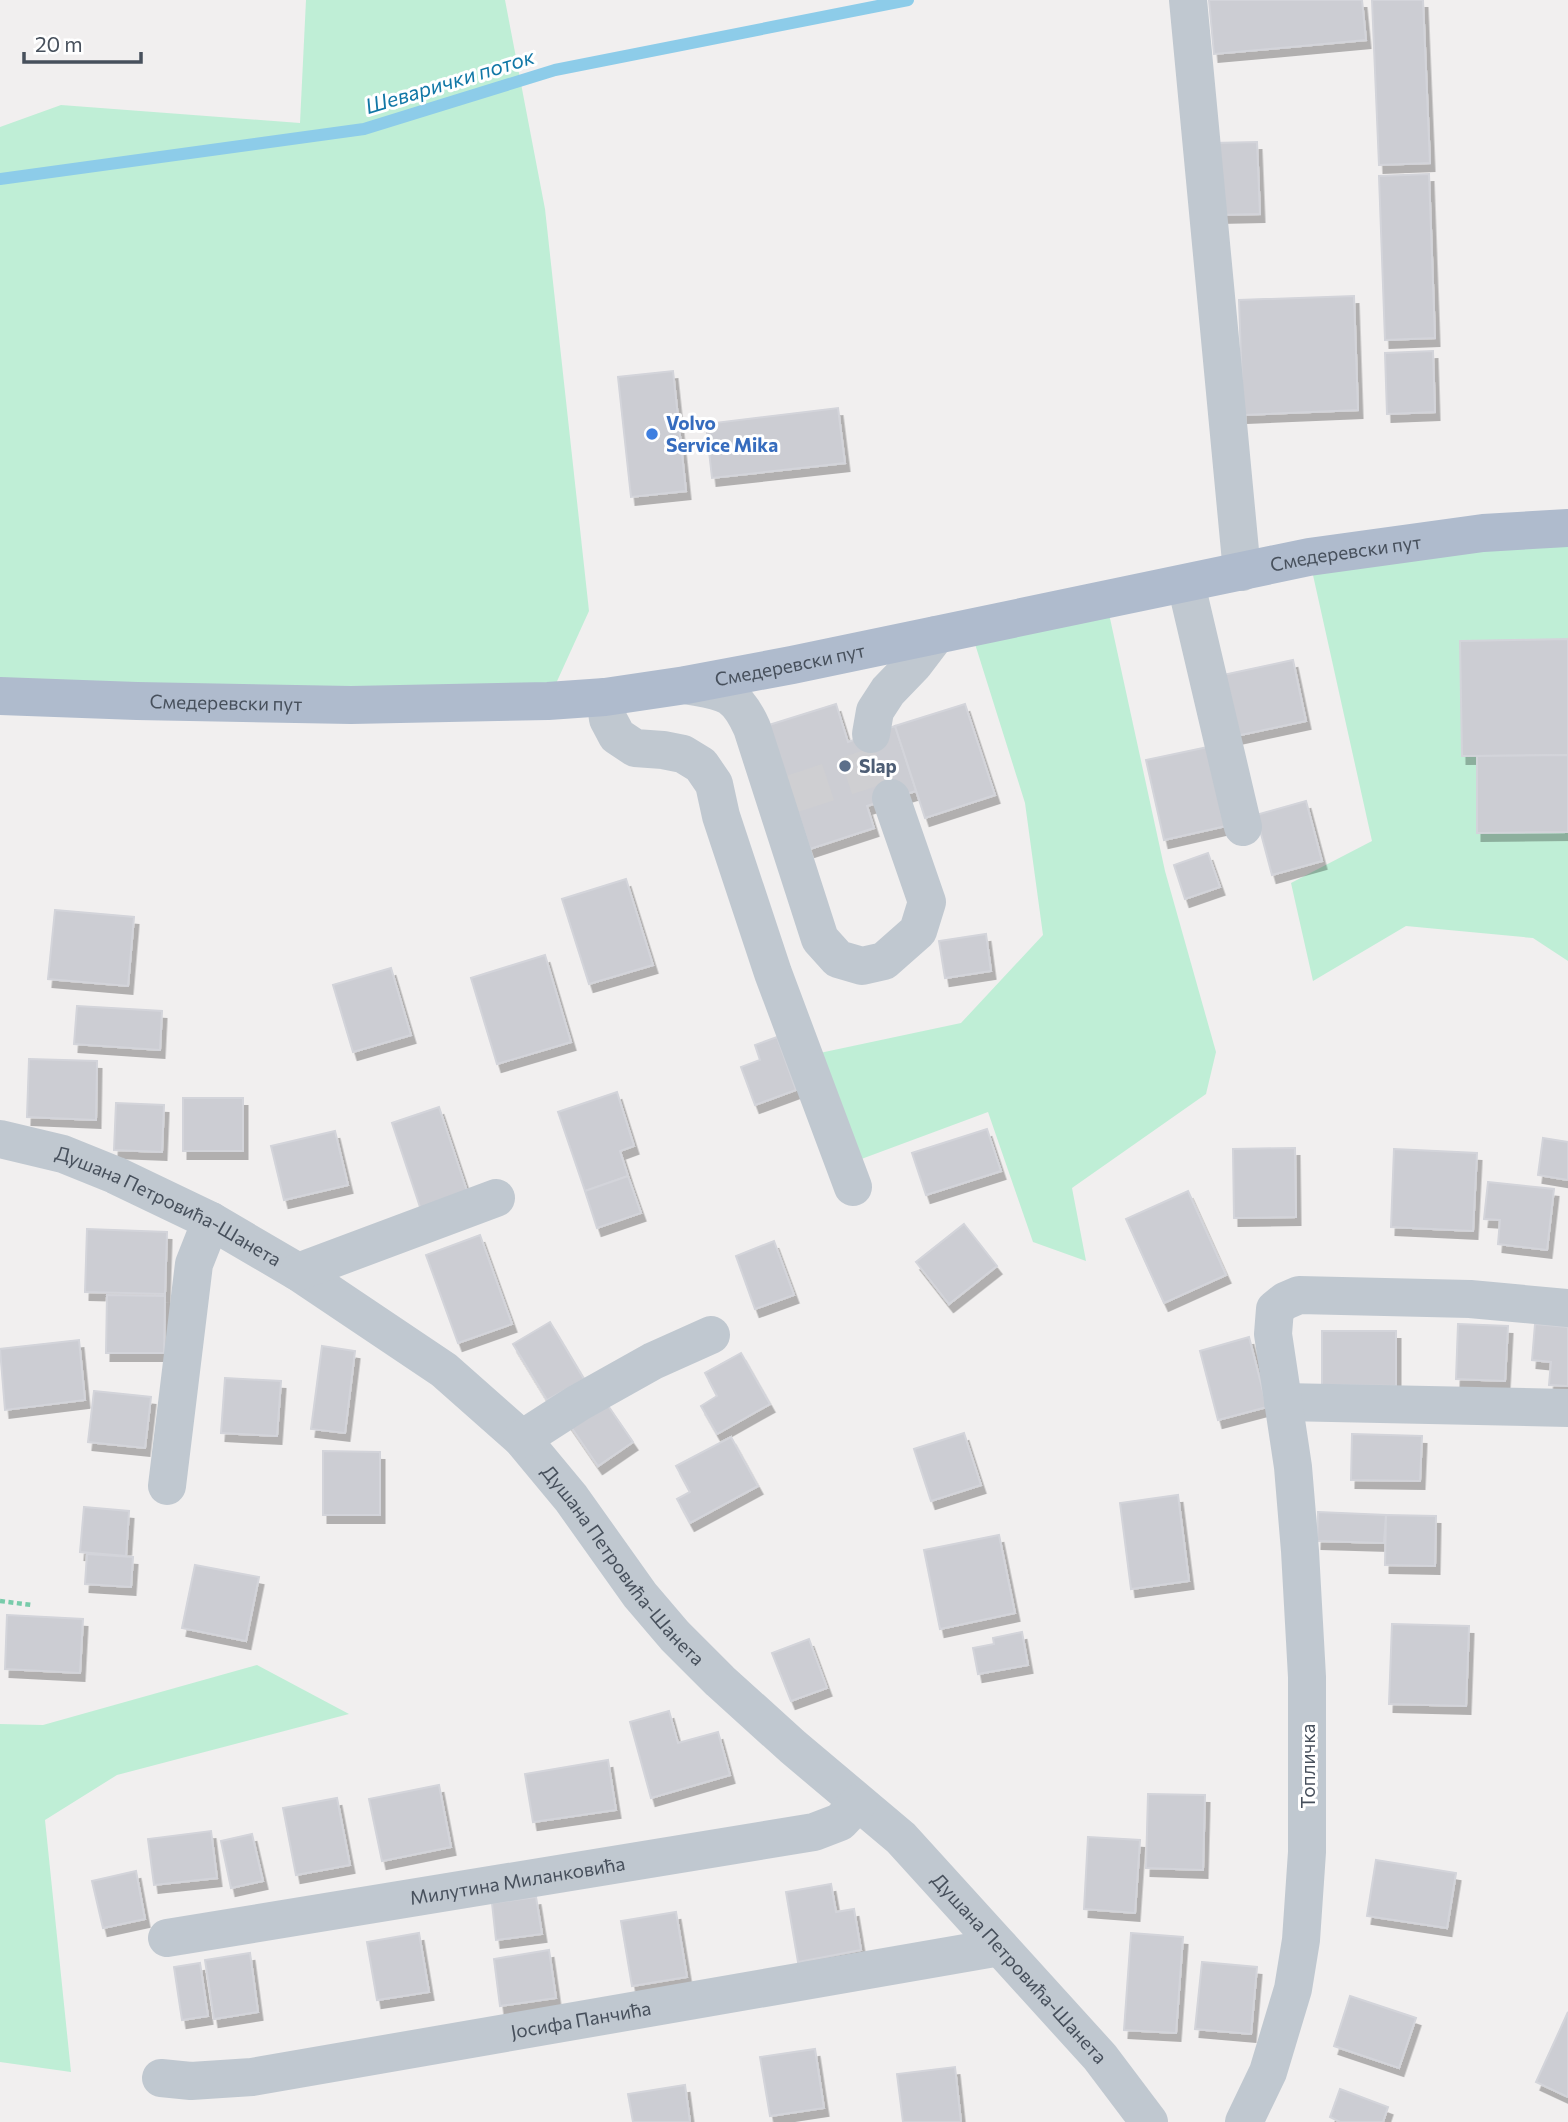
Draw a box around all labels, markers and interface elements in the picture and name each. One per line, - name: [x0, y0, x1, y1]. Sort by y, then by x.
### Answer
- scale bar: [24, 21, 142, 65]
- text: 20 m: [35, 31, 83, 56]
- water label: Шеварички поток: [362, 43, 538, 118]
- place label: Volvo Service Mika: [666, 411, 778, 456]
- marker: Volvo Service Mika: [644, 426, 660, 442]
- street label: Смедеревски пут: [1268, 530, 1423, 576]
- street label: Смедеревски пут: [713, 638, 867, 690]
- street label: Смедеревски пут: [149, 689, 302, 715]
- place label: Slap: [859, 754, 897, 777]
- marker: Slap: [837, 758, 853, 774]
- street label: Душана Петровића-Шанета: [53, 1141, 286, 1271]
- street label: Душана Петровића-Шанета: [537, 1460, 710, 1670]
- street label: Топличка: [1296, 1724, 1319, 1808]
- street label: Милутина Миланковића: [408, 1851, 627, 1909]
- street label: Душана Петровића-Шанета: [927, 1868, 1112, 2068]
- street label: Јосифа Панчића: [509, 1996, 653, 2043]

